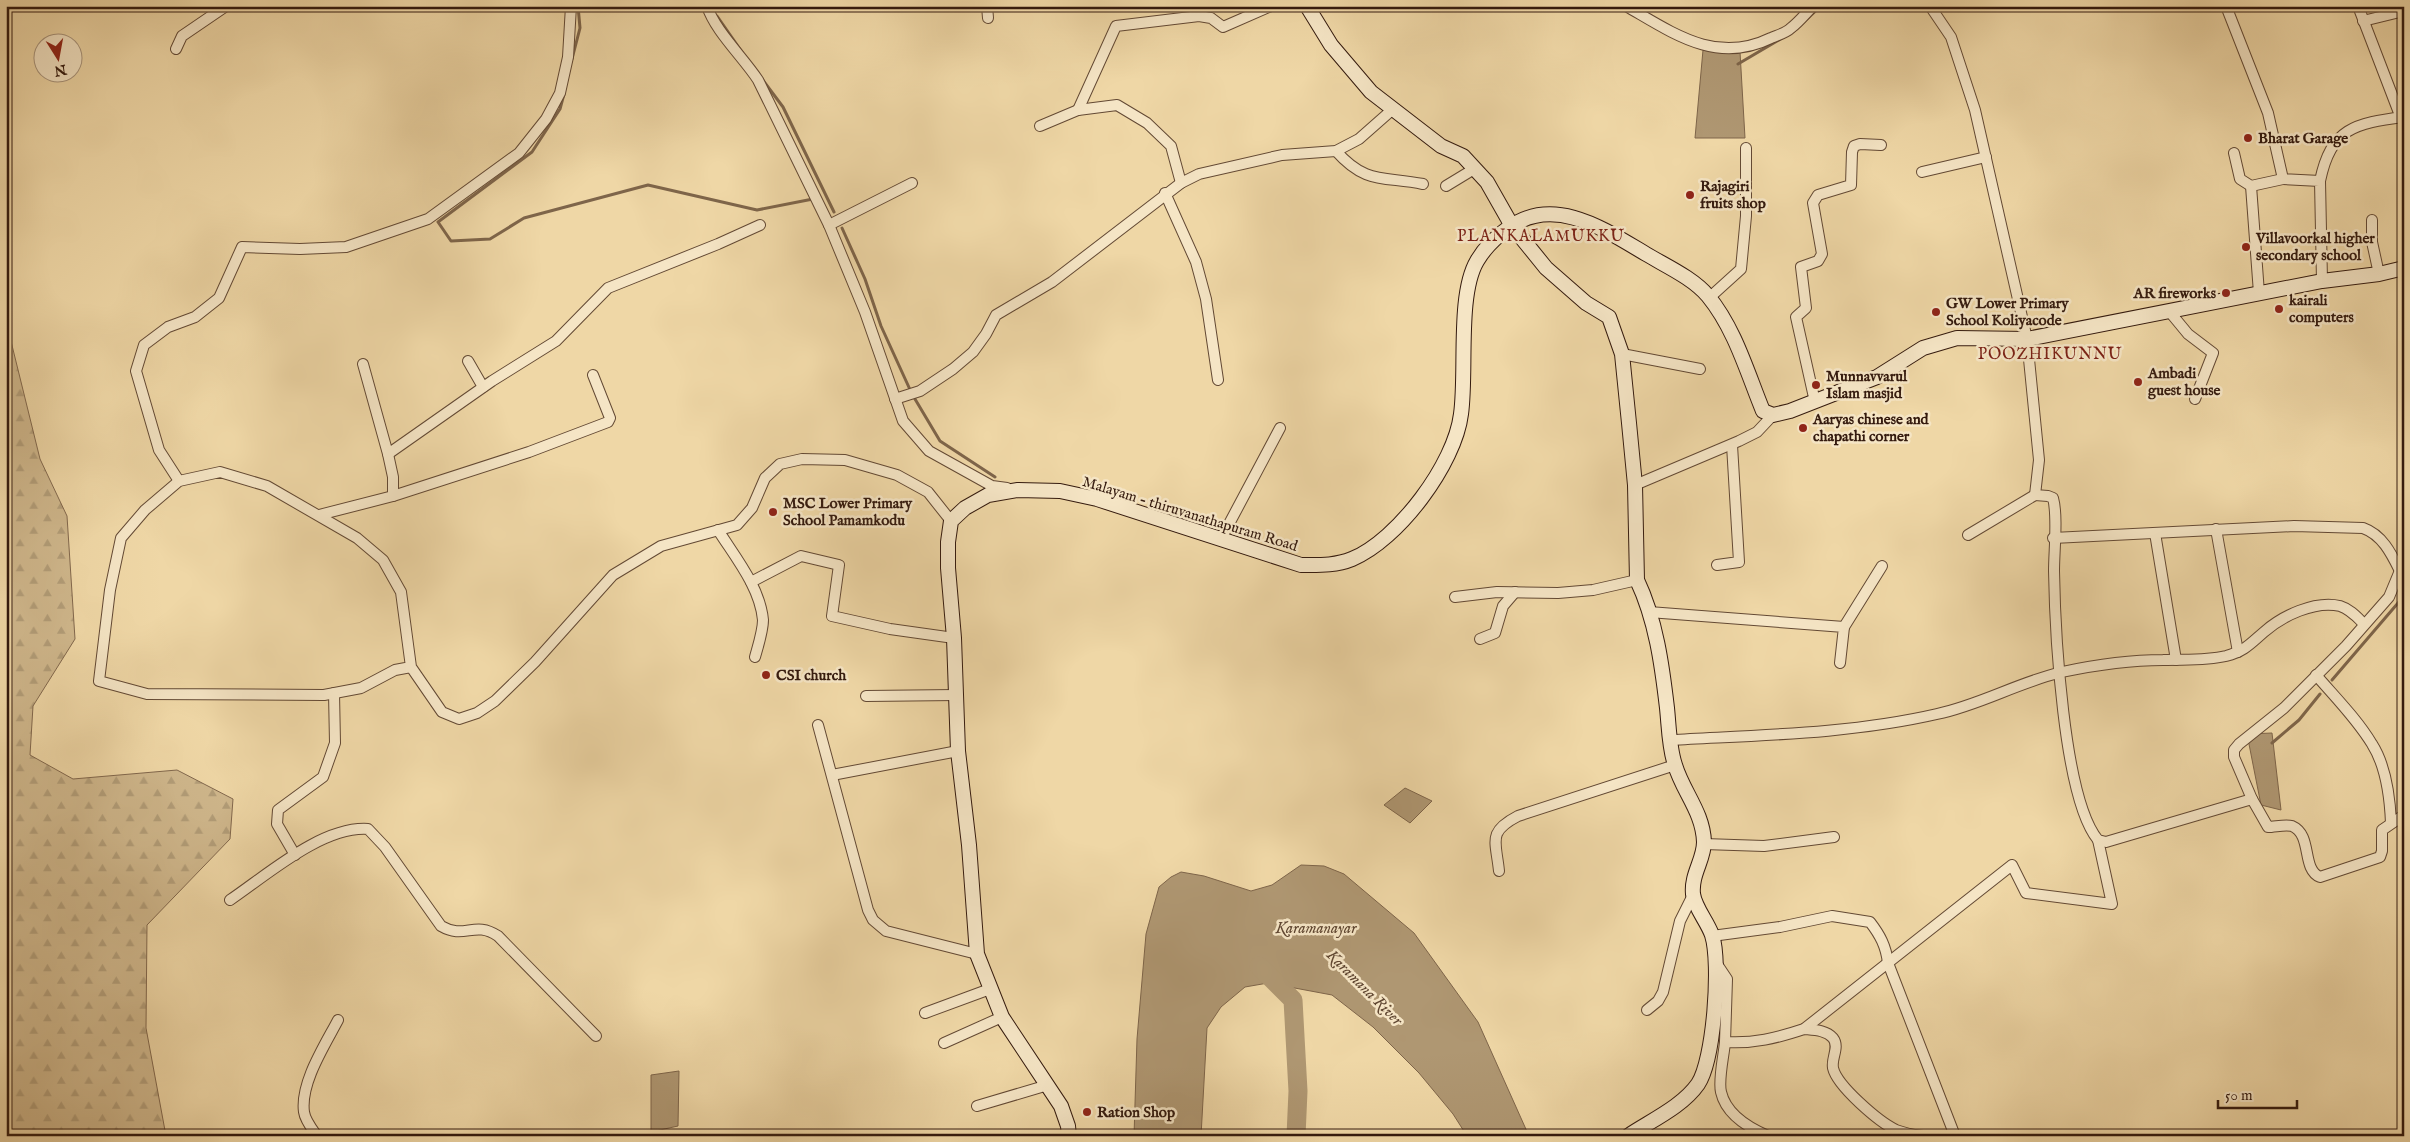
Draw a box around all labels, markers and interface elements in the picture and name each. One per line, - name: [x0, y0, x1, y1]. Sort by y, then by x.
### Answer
- north arrow: [32, 32, 82, 82]
- text: N: [53, 60, 69, 80]
- place label: Bharat Garage: [2258, 129, 2348, 148]
- marker: Bharat Garage: [2242, 132, 2254, 144]
- place label: Rajagiri fruits shop: [1700, 177, 1766, 213]
- marker: Rajagiri fruits shop: [1684, 189, 1696, 201]
- district label: PLANKALAMUKKU: [1457, 227, 1625, 247]
- place label: Villavoorkal higher secondary school: [2255, 229, 2375, 265]
- marker: Villavoorkal higher secondary school: [2240, 241, 2252, 253]
- place label: AR fireworks: [2133, 284, 2217, 303]
- marker: AR fireworks: [2220, 287, 2232, 299]
- place label: kairali computers: [2288, 291, 2354, 327]
- place label: GW Lower Primary School Koliyacode: [1946, 294, 2069, 330]
- marker: kairali computers: [2273, 303, 2285, 315]
- marker: GW Lower Primary School Koliyacode: [1930, 306, 1942, 318]
- district label: POOZHIKUNNU: [1978, 345, 2122, 365]
- place label: Ambadi guest house: [2147, 364, 2221, 400]
- place label: Munnavvarul Islam masjid: [1826, 367, 1908, 403]
- marker: Ambadi guest house: [2132, 376, 2144, 388]
- marker: Munnavvarul Islam masjid: [1810, 379, 1822, 391]
- place label: Aaryas chinese and chapathi corner: [1812, 410, 1930, 446]
- marker: Aaryas chinese and chapathi corner: [1797, 422, 1809, 434]
- street label: Malayam - thiruvanathapuram Road: [1080, 472, 1301, 556]
- place label: MSC Lower Primary School Pamamkodu: [783, 494, 913, 530]
- marker: MSC Lower Primary School Pamamkodu: [767, 506, 779, 518]
- place label: CSI church: [776, 666, 847, 685]
- marker: CSI church: [760, 669, 772, 681]
- water label: Karamanayar: [1274, 919, 1358, 939]
- water label: Karamana River: [1321, 945, 1407, 1031]
- scale bar: [2218, 1077, 2296, 1109]
- text: 50 m: [2225, 1086, 2253, 1105]
- place label: Ration Shop: [1097, 1103, 1175, 1122]
- marker: Ration Shop: [1081, 1106, 1093, 1118]

